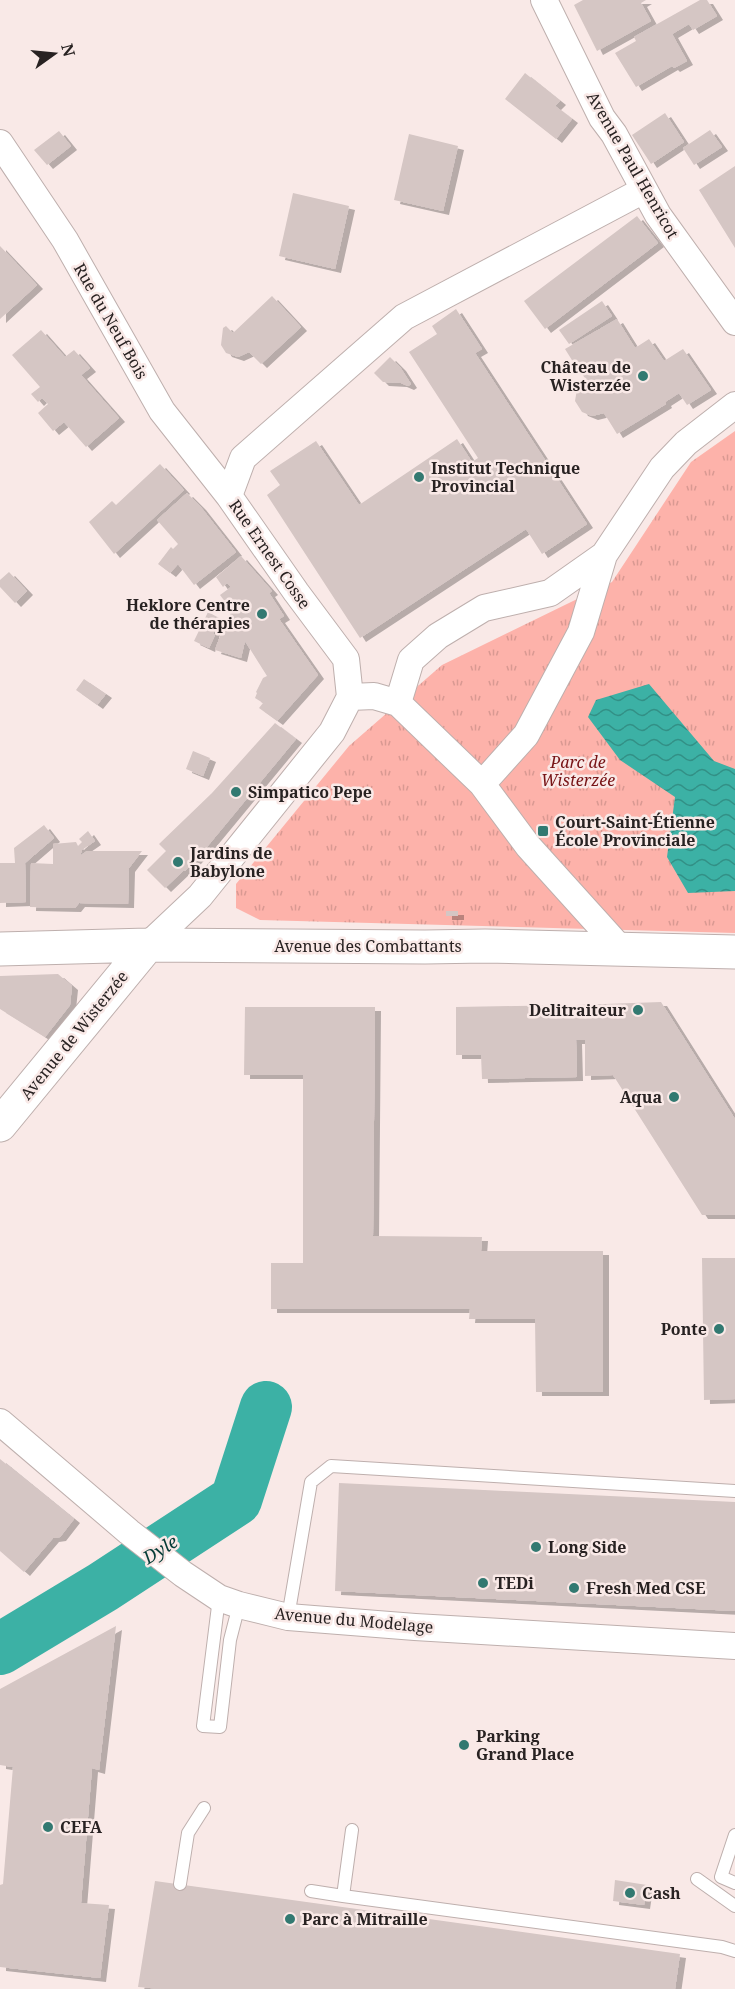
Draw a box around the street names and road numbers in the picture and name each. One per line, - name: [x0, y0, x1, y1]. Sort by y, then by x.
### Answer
- street label: Avenue Paul Henricot: [582, 88, 684, 243]
- street label: Rue du Neuf Bois: [69, 259, 153, 383]
- street label: Rue Ernest Cosse: [224, 495, 316, 613]
- street label: Avenue des Combattants: [274, 935, 462, 957]
- street label: Avenue de Wisterzée: [15, 966, 133, 1104]
- street label: Avenue du Modelage: [274, 1602, 434, 1638]

